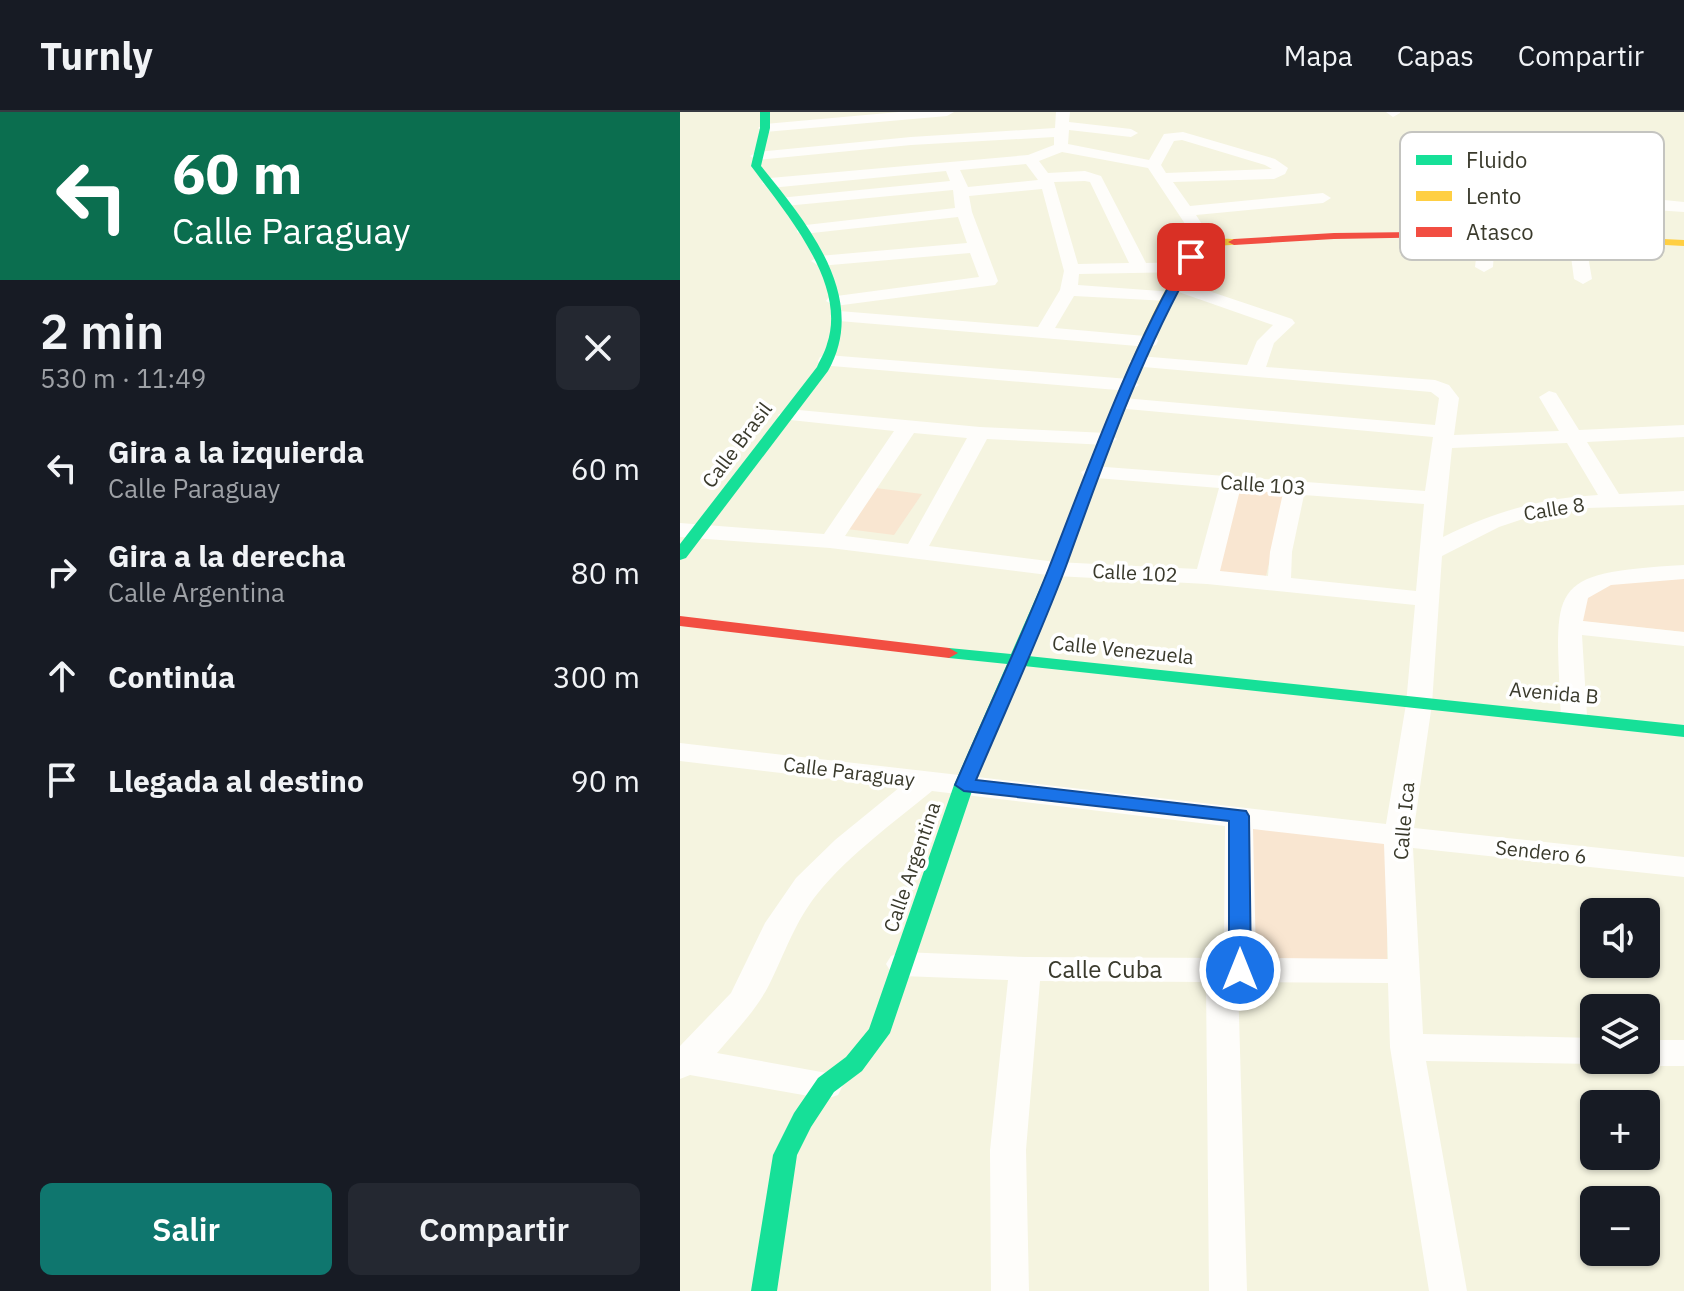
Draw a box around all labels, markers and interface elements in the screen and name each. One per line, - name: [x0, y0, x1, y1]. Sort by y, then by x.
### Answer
- text: Turnly: [40, 31, 153, 80]
- text: Mapa: [1284, 37, 1353, 74]
- text: Capas: [1397, 37, 1474, 74]
- text: Compartir: [1518, 37, 1644, 74]
- legend: [1400, 132, 1664, 260]
- text: 60 m: [172, 137, 302, 209]
- icon: left: [40, 144, 144, 248]
- text: Fluido: [1466, 145, 1527, 174]
- text: Lento: [1466, 181, 1521, 210]
- text: Calle Paraguay: [172, 207, 411, 254]
- text: Atasco: [1466, 217, 1533, 246]
- pin: [1157, 223, 1225, 291]
- icon: arrive: [1169, 235, 1213, 279]
- text: 2 min: [40, 300, 164, 362]
- button: close: [556, 306, 640, 390]
- text: 530 m · 11:49: [40, 361, 206, 395]
- street label: Calle Brasil: [695, 396, 778, 493]
- text: Gira a la izquierda: [108, 432, 364, 471]
- icon: left: [40, 446, 84, 490]
- text: 60 m: [571, 449, 640, 488]
- street label: Calle 103: [1219, 468, 1307, 501]
- text: Calle Paraguay: [108, 471, 280, 505]
- street label: Calle 8: [1521, 490, 1586, 527]
- text: Gira a la derecha: [108, 536, 346, 575]
- icon: right: [40, 550, 84, 594]
- text: 80 m: [571, 553, 640, 592]
- street label: Calle 102: [1092, 557, 1178, 588]
- text: Calle Argentina: [108, 575, 285, 609]
- street label: Calle Venezuela: [1051, 629, 1195, 670]
- icon: ahead: [40, 654, 84, 698]
- text: Continúa: [108, 657, 235, 696]
- text: 300 m: [553, 657, 640, 696]
- street label: Avenida B: [1508, 675, 1600, 710]
- street label: Calle Paraguay: [782, 750, 916, 793]
- icon: arrive: [40, 758, 84, 802]
- text: Llegada al destino: [108, 761, 364, 800]
- text: 90 m: [571, 761, 640, 800]
- street label: Calle Ica: [1387, 781, 1420, 861]
- street label: Calle Argentina: [877, 798, 947, 936]
- street label: Sendero 6: [1494, 833, 1588, 870]
- map controls: [1580, 898, 1660, 1266]
- button: sound: [1580, 898, 1660, 978]
- position arrow: [1198, 928, 1282, 1012]
- street label: Calle Cuba: [1048, 953, 1163, 985]
- button: layers: [1580, 994, 1660, 1074]
- button: +: [1580, 1090, 1660, 1170]
- button: Salir: [40, 1183, 332, 1275]
- button: Compartir: [348, 1183, 640, 1275]
- button: −: [1580, 1186, 1660, 1266]

